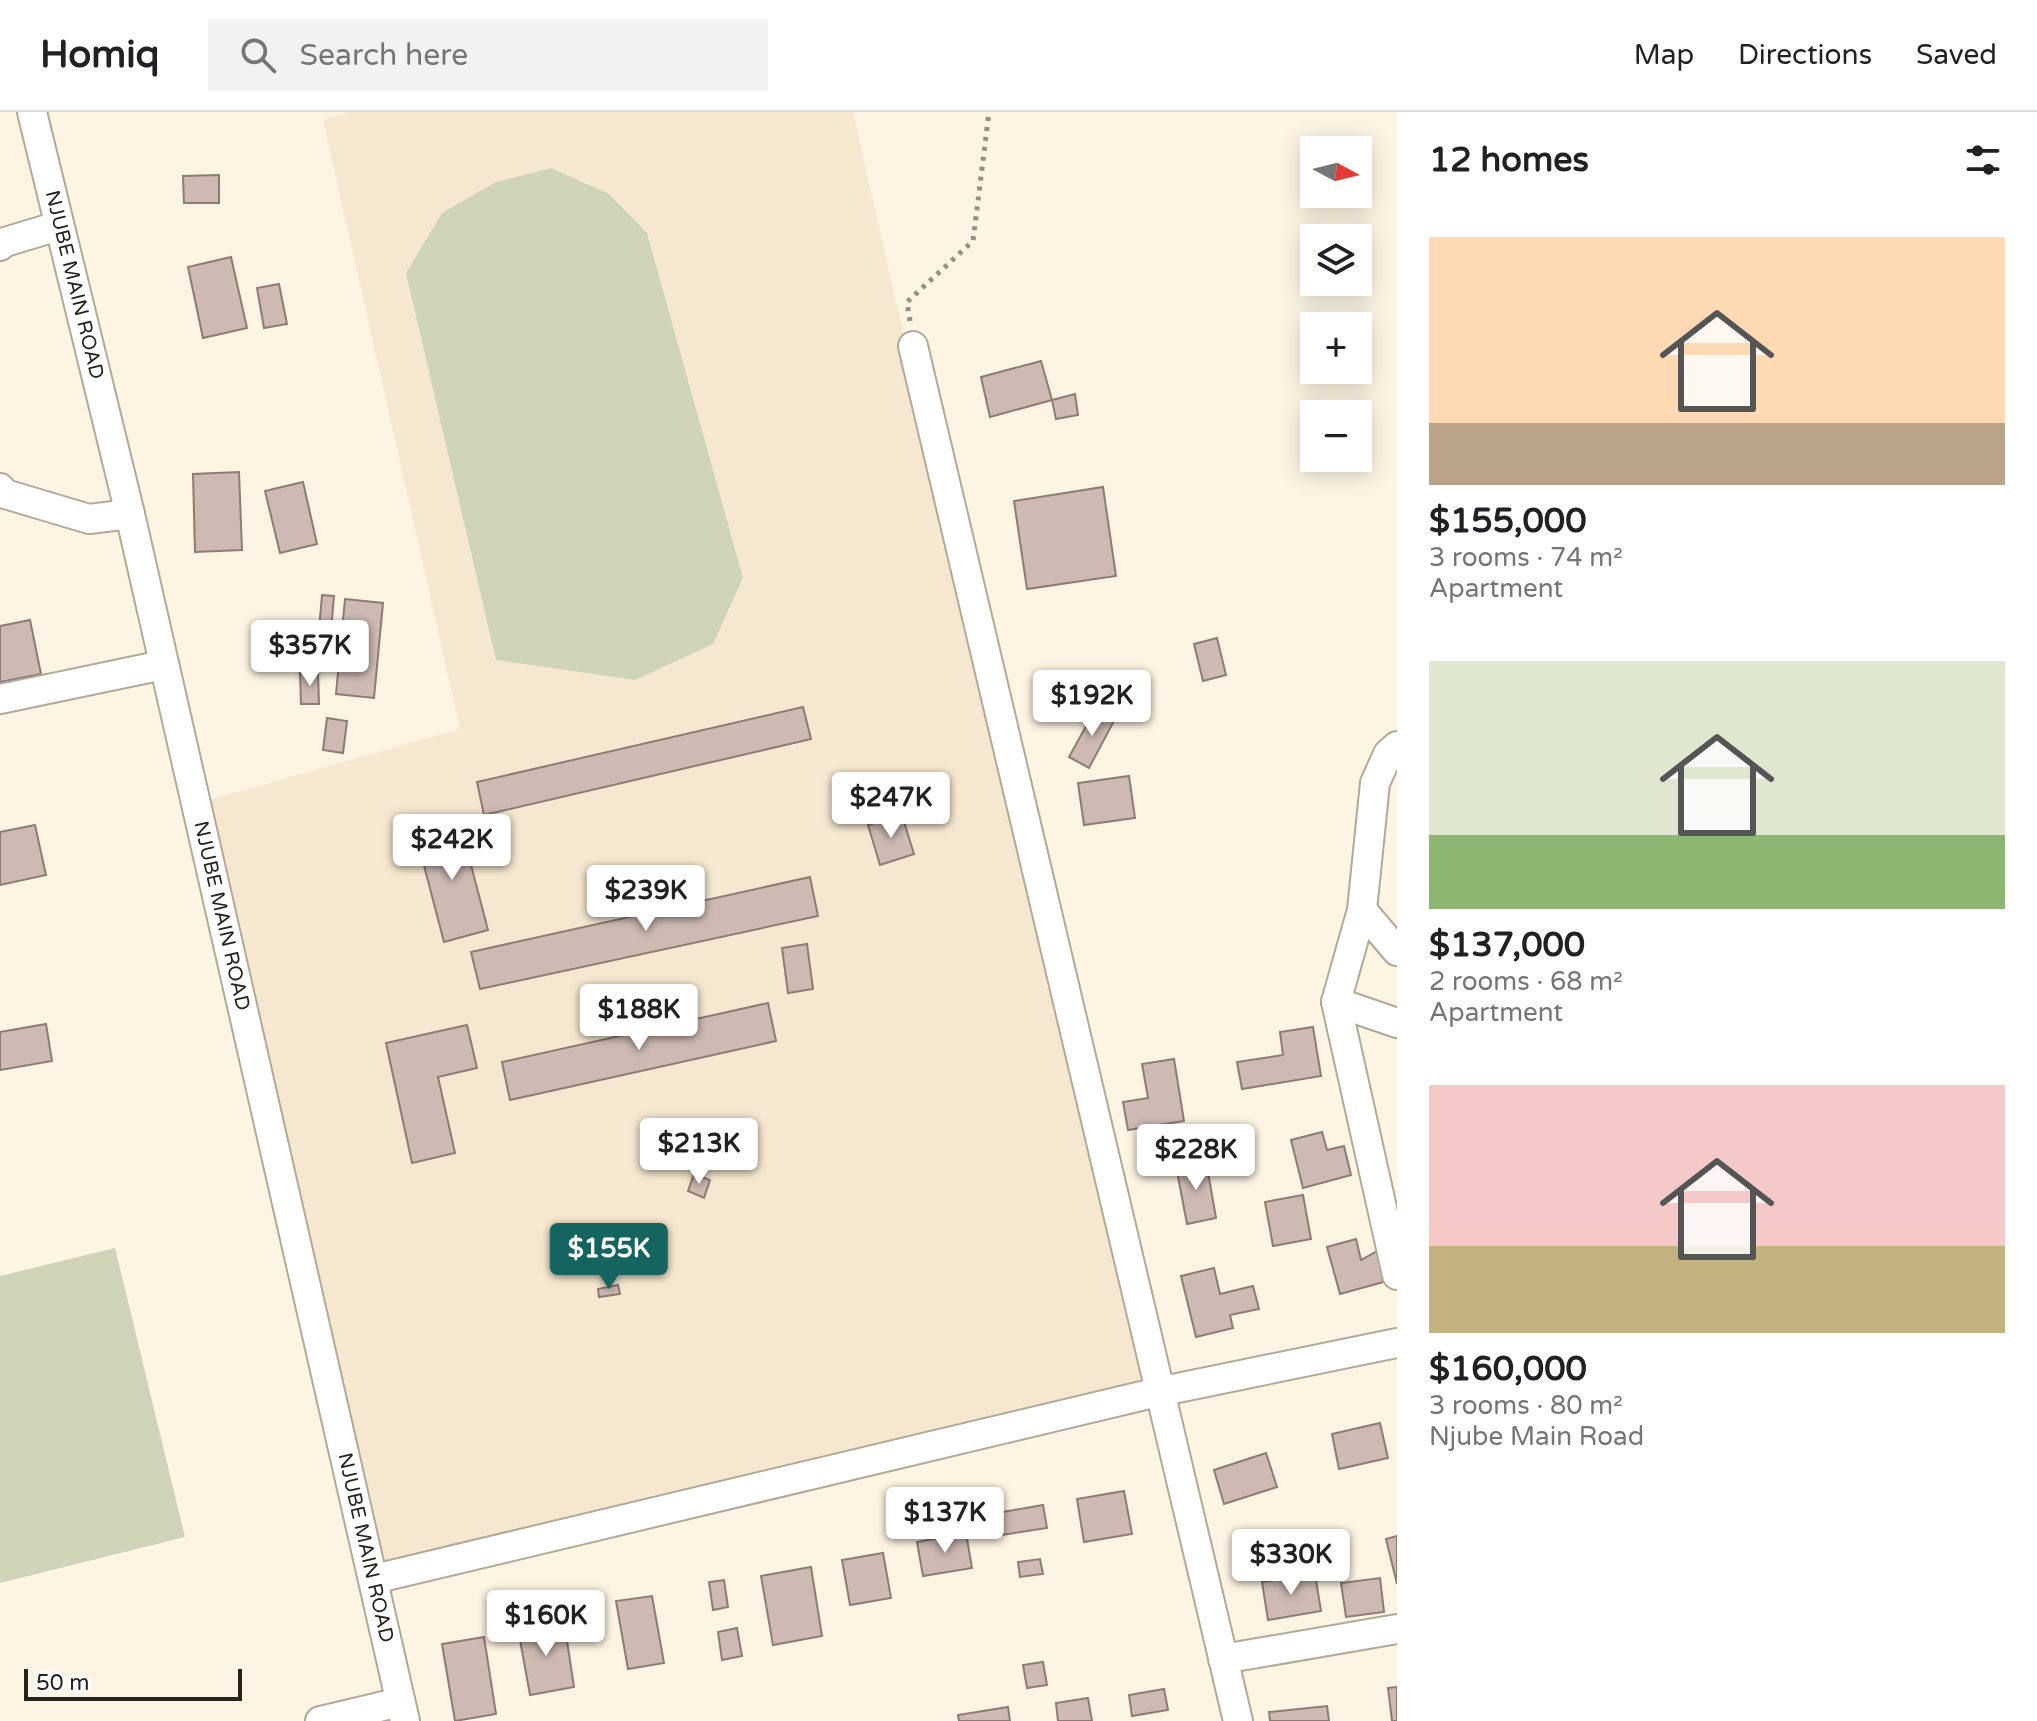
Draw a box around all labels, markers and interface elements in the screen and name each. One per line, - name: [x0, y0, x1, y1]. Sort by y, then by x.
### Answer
- search box: [208, 19, 768, 91]
- text: Homiq: [40, 32, 160, 78]
- icon: search: [236, 33, 280, 77]
- text: Search here: [300, 37, 468, 74]
- text: Map: [1634, 38, 1694, 72]
- text: Directions: [1738, 38, 1872, 72]
- text: Saved: [1916, 38, 1997, 72]
- north arrow: [1300, 136, 1372, 208]
- map controls: [1300, 136, 1372, 472]
- icon: filters: [1961, 138, 2005, 182]
- text: 12 homes: [1429, 140, 1589, 181]
- street label: NJUBE MAIN ROAD: [40, 188, 109, 382]
- button: layers: [1300, 224, 1372, 296]
- icon: home: [1645, 289, 1789, 433]
- button: +: [1300, 312, 1372, 384]
- button: −: [1300, 400, 1372, 472]
- text: $155,000: [1429, 501, 1587, 542]
- text: 3 rooms · 74 m²: [1429, 542, 1623, 573]
- text: Apartment: [1429, 573, 1563, 604]
- pin: $357K: [254, 620, 366, 688]
- text: $357K: [269, 630, 351, 661]
- pin: $192K: [1036, 670, 1148, 738]
- text: $192K: [1051, 680, 1133, 711]
- icon: home: [1645, 713, 1789, 857]
- pin: $247K: [835, 772, 947, 840]
- text: $247K: [850, 782, 932, 813]
- pin: $242K: [396, 814, 508, 882]
- street label: NJUBE MAIN ROAD: [188, 819, 255, 1013]
- text: $242K: [411, 824, 493, 855]
- pin: $239K: [590, 865, 702, 933]
- text: $239K: [605, 875, 687, 906]
- text: $137,000: [1429, 925, 1585, 966]
- text: 2 rooms · 68 m²: [1429, 966, 1623, 997]
- pin: $188K: [583, 984, 695, 1052]
- text: $188K: [598, 994, 680, 1025]
- text: Apartment: [1429, 997, 1563, 1028]
- pin: $213K: [643, 1118, 755, 1186]
- pin: $228K: [1140, 1124, 1252, 1192]
- text: $213K: [658, 1128, 740, 1159]
- text: $228K: [1155, 1134, 1237, 1165]
- icon: home: [1645, 1137, 1789, 1281]
- pin: $155K: [553, 1223, 665, 1291]
- text: $155K: [568, 1233, 650, 1264]
- text: $160,000: [1429, 1349, 1587, 1390]
- text: 3 rooms · 80 m²: [1429, 1390, 1623, 1421]
- text: Njube Main Road: [1429, 1421, 1644, 1452]
- street label: NJUBE MAIN ROAD: [332, 1451, 399, 1645]
- pin: $137K: [889, 1487, 1001, 1555]
- text: $137K: [904, 1497, 986, 1528]
- pin: $330K: [1235, 1529, 1347, 1597]
- text: $330K: [1250, 1539, 1332, 1570]
- pin: $160K: [490, 1590, 602, 1658]
- text: $160K: [505, 1600, 587, 1631]
- scale bar: [24, 1665, 242, 1701]
- text: 50 m: [36, 1670, 90, 1696]

